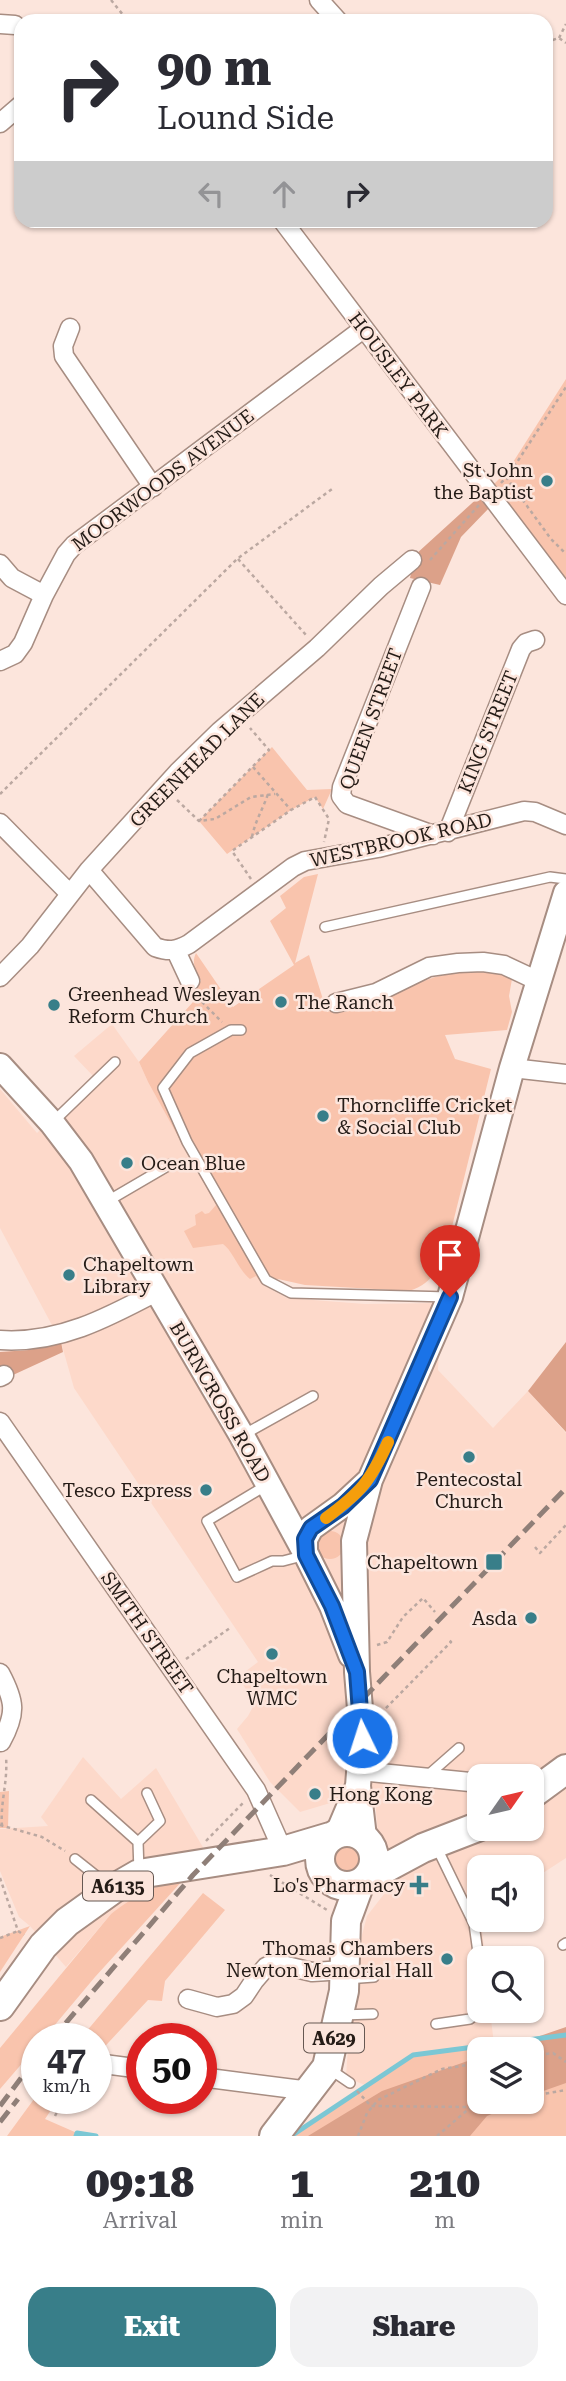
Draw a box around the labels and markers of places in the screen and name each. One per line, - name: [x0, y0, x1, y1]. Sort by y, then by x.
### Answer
- place label: St John the Baptist: [434, 459, 533, 504]
- marker: St John the Baptist: [539, 473, 555, 489]
- place label: Greenhead Wesleyan Reform Church: [68, 983, 261, 1028]
- place label: The Ranch: [295, 991, 394, 1014]
- marker: The Ranch: [273, 994, 289, 1010]
- marker: Greenhead Wesleyan Reform Church: [46, 997, 62, 1013]
- place label: Thorncliffe Cricket & Social Club: [337, 1094, 512, 1139]
- marker: Thorncliffe Cricket & Social Club: [315, 1108, 331, 1124]
- place label: Ocean Blue: [141, 1152, 245, 1175]
- marker: Ocean Blue: [119, 1155, 135, 1171]
- pin: [420, 1225, 480, 1297]
- place label: Chapeltown Library: [83, 1253, 194, 1298]
- marker: Chapeltown Library: [61, 1267, 77, 1283]
- marker: Pentecostal Church: [461, 1449, 477, 1465]
- place label: Pentecostal Church: [416, 1468, 522, 1513]
- place label: Tesco Express: [63, 1479, 192, 1502]
- marker: Tesco Express: [198, 1482, 214, 1498]
- place label: Chapeltown: [367, 1551, 478, 1574]
- marker: Chapeltown: [484, 1552, 504, 1572]
- place label: Asda: [472, 1607, 518, 1630]
- marker: Asda: [523, 1610, 539, 1626]
- marker: Chapeltown WMC: [264, 1646, 280, 1662]
- place label: Chapeltown WMC: [217, 1665, 327, 1710]
- place label: Hong Kong: [329, 1783, 433, 1806]
- marker: Hong Kong: [307, 1786, 323, 1802]
- place label: Lo's Pharmacy: [273, 1874, 406, 1897]
- marker: Lo's Pharmacy: [411, 1877, 427, 1893]
- place label: Thomas Chambers Newton Memorial Hall: [226, 1937, 433, 1982]
- marker: Thomas Chambers Newton Memorial Hall: [439, 1951, 455, 1967]

